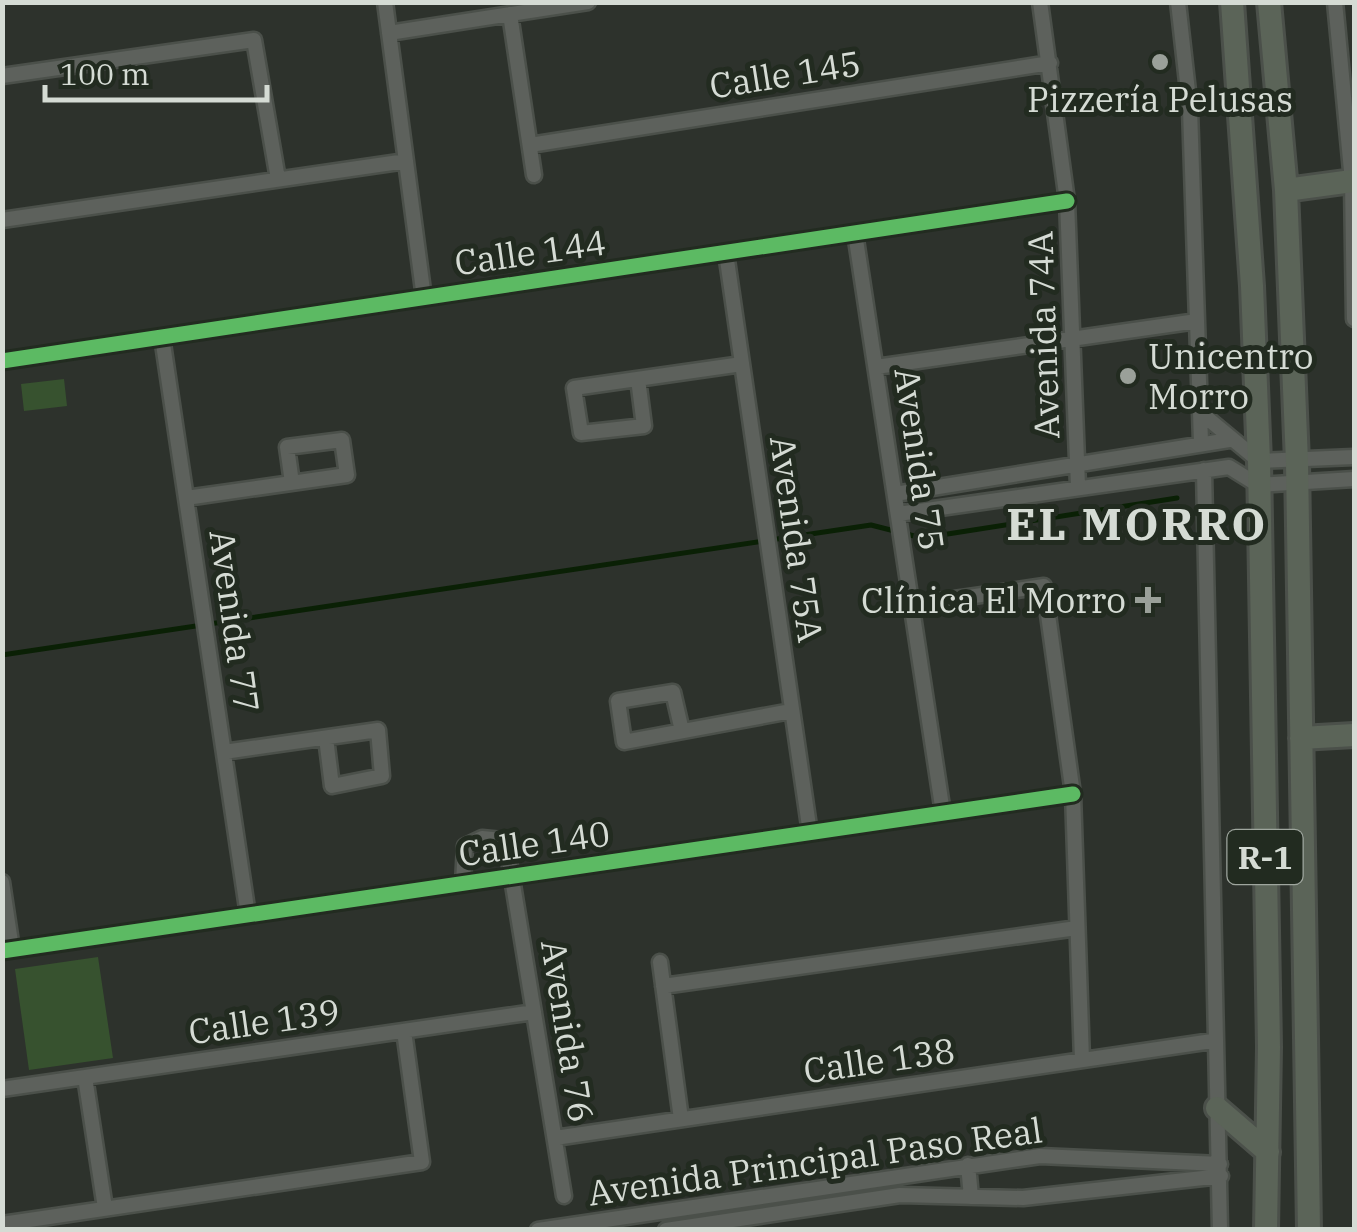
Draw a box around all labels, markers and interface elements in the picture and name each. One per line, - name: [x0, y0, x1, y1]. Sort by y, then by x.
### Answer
- street label: Calle 145: [706, 39, 864, 109]
- scale bar: [45, 40, 268, 102]
- marker: Pizzería Pelusas: [1149, 51, 1171, 73]
- text: 100 m: [60, 54, 150, 93]
- place label: Pizzería Pelusas: [1027, 76, 1293, 122]
- street label: Calle 144: [451, 219, 609, 285]
- street label: Avenida 74A: [1016, 230, 1070, 440]
- place label: Unicentro Morro: [1148, 333, 1314, 419]
- street label: Avenida 75: [884, 365, 956, 553]
- marker: Unicentro Morro: [1117, 365, 1139, 387]
- street label: Avenida 75A: [760, 433, 834, 645]
- district label: EL MORRO: [1006, 494, 1268, 552]
- street label: Avenida 77: [199, 527, 271, 715]
- place label: Clínica El Morro: [861, 577, 1126, 623]
- marker: Clínica El Morro: [1135, 587, 1161, 613]
- street label: Calle 140: [455, 810, 613, 876]
- road number: R-1: [1228, 830, 1302, 884]
- street label: Avenida 76: [531, 936, 605, 1126]
- street label: Calle 139: [185, 988, 343, 1054]
- street label: Calle 138: [800, 1027, 958, 1093]
- street label: Avenida Principal Paso Real: [585, 1106, 1045, 1216]

